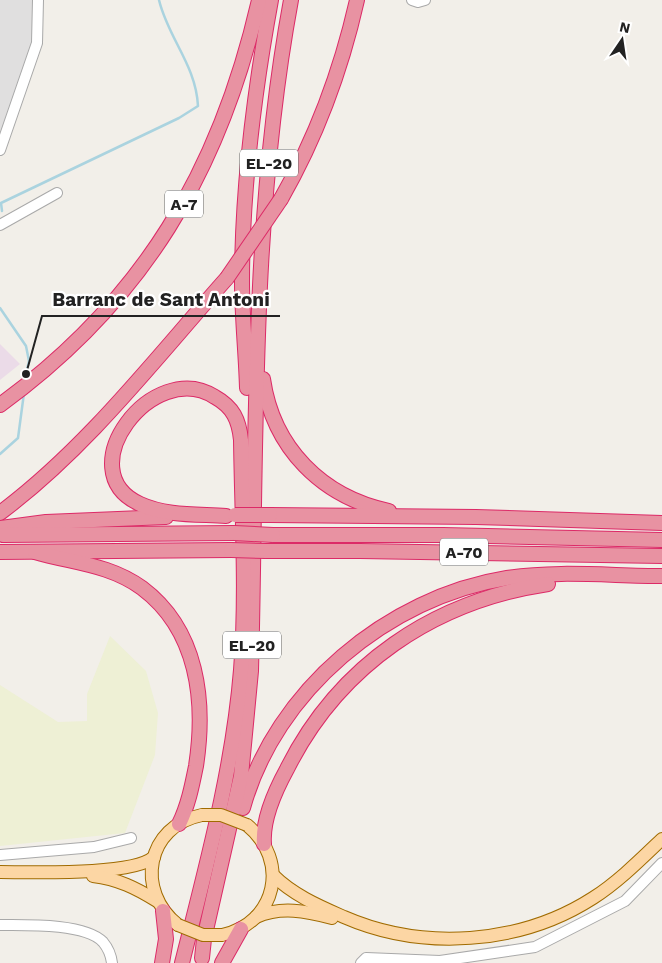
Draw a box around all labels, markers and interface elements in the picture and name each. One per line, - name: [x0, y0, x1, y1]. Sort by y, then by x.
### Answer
- north arrow: [597, 15, 647, 65]
- text: N: [618, 18, 632, 36]
- road number: EL-20: [240, 150, 298, 177]
- road number: A-7: [165, 190, 203, 218]
- callout: Barranc de Sant Antoni: [42, 282, 280, 316]
- text: Barranc de Sant Antoni: [52, 288, 270, 311]
- road number: A-70: [440, 538, 488, 566]
- road number: EL-20: [223, 632, 281, 658]

